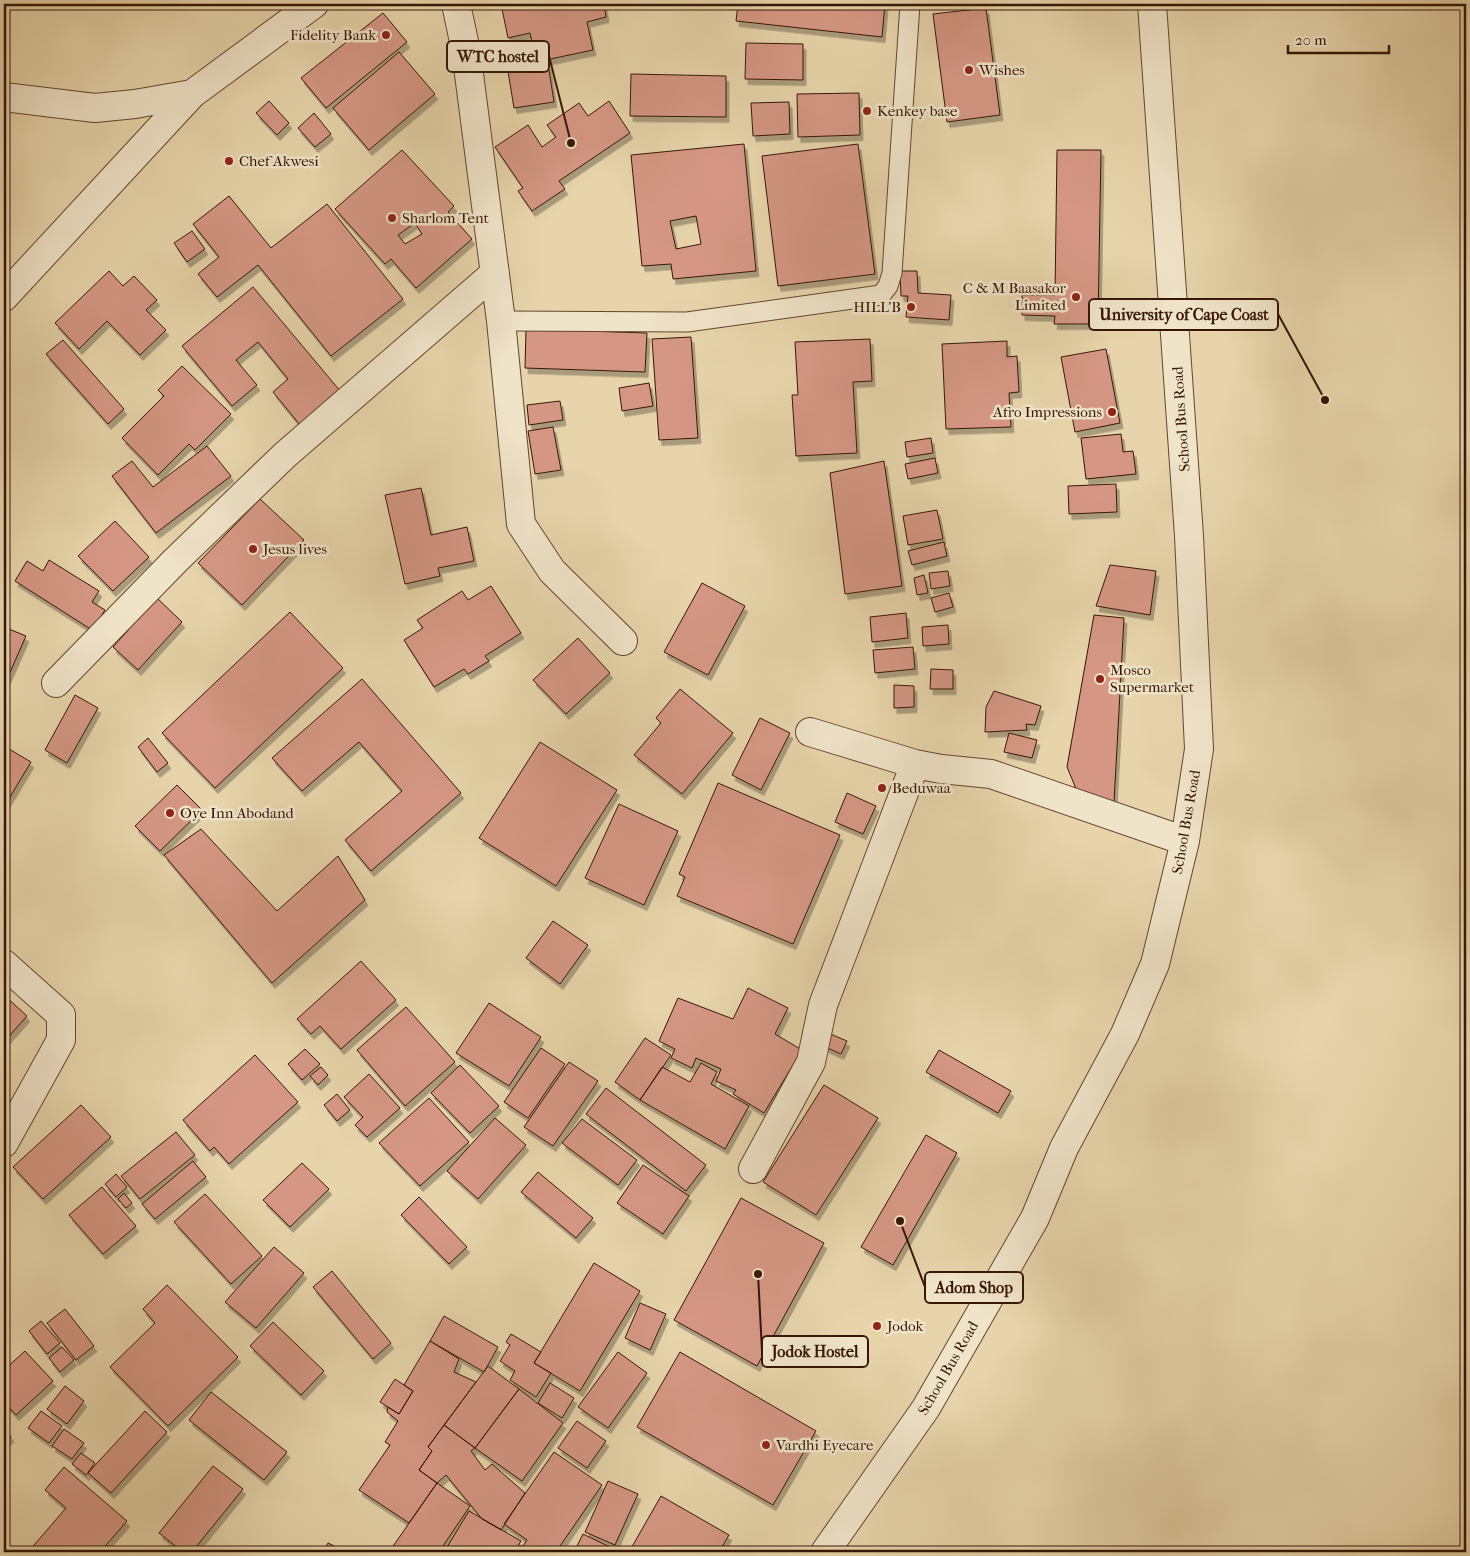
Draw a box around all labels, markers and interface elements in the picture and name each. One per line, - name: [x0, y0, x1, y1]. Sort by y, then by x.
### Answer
- scale bar: [1288, 22, 1389, 54]
- place label: Fidelity Bank: [290, 26, 376, 44]
- marker: Fidelity Bank: [380, 29, 392, 41]
- text: 20 m: [1295, 31, 1327, 49]
- callout: WTC hostel: [447, 41, 549, 72]
- text: WTC hostel: [456, 47, 539, 66]
- place label: Wishes: [978, 61, 1025, 79]
- marker: Wishes: [963, 64, 975, 76]
- place label: Kenkey base: [877, 102, 958, 120]
- marker: Kenkey base: [861, 105, 873, 117]
- place label: Chef Akwesi: [239, 152, 319, 170]
- marker: Chef Akwesi: [223, 155, 235, 167]
- place label: Sharlom Tent: [402, 209, 490, 227]
- marker: Sharlom Tent: [386, 212, 398, 224]
- place label: C & M Baasakor Limited: [963, 279, 1067, 314]
- marker: C & M Baasakor Limited: [1070, 291, 1082, 303]
- place label: HILL'B: [853, 298, 901, 316]
- callout: University of Cape Coast: [1089, 299, 1278, 330]
- marker: HILL'B: [905, 301, 917, 313]
- text: University of Cape Coast: [1098, 305, 1269, 325]
- street label: School Bus Road: [1168, 365, 1194, 472]
- place label: Afro Impressions: [992, 403, 1102, 421]
- marker: Afro Impressions: [1106, 406, 1118, 418]
- place label: Jesus lives: [262, 540, 327, 558]
- marker: Jesus lives: [247, 543, 259, 555]
- place label: Mosco Supermarket: [1110, 661, 1195, 696]
- marker: Mosco Supermarket: [1094, 673, 1106, 685]
- street label: School Bus Road: [1168, 768, 1204, 876]
- place label: Beduwaa: [892, 779, 952, 797]
- marker: Beduwaa: [876, 782, 888, 794]
- place label: Oye Inn Abodand: [180, 804, 295, 822]
- marker: Oye Inn Abodand: [164, 807, 176, 819]
- callout: Adom Shop: [925, 1272, 1023, 1303]
- text: Adom Shop: [934, 1278, 1013, 1298]
- place label: Jodok: [886, 1317, 924, 1335]
- street label: School Bus Road: [914, 1317, 983, 1418]
- marker: Jodok: [871, 1320, 883, 1332]
- callout: Jodok Hostel: [762, 1336, 868, 1367]
- text: Jodok Hostel: [770, 1342, 859, 1362]
- place label: Vardhi Eyecare: [775, 1436, 874, 1454]
- marker: Vardhi Eyecare: [760, 1439, 772, 1451]

